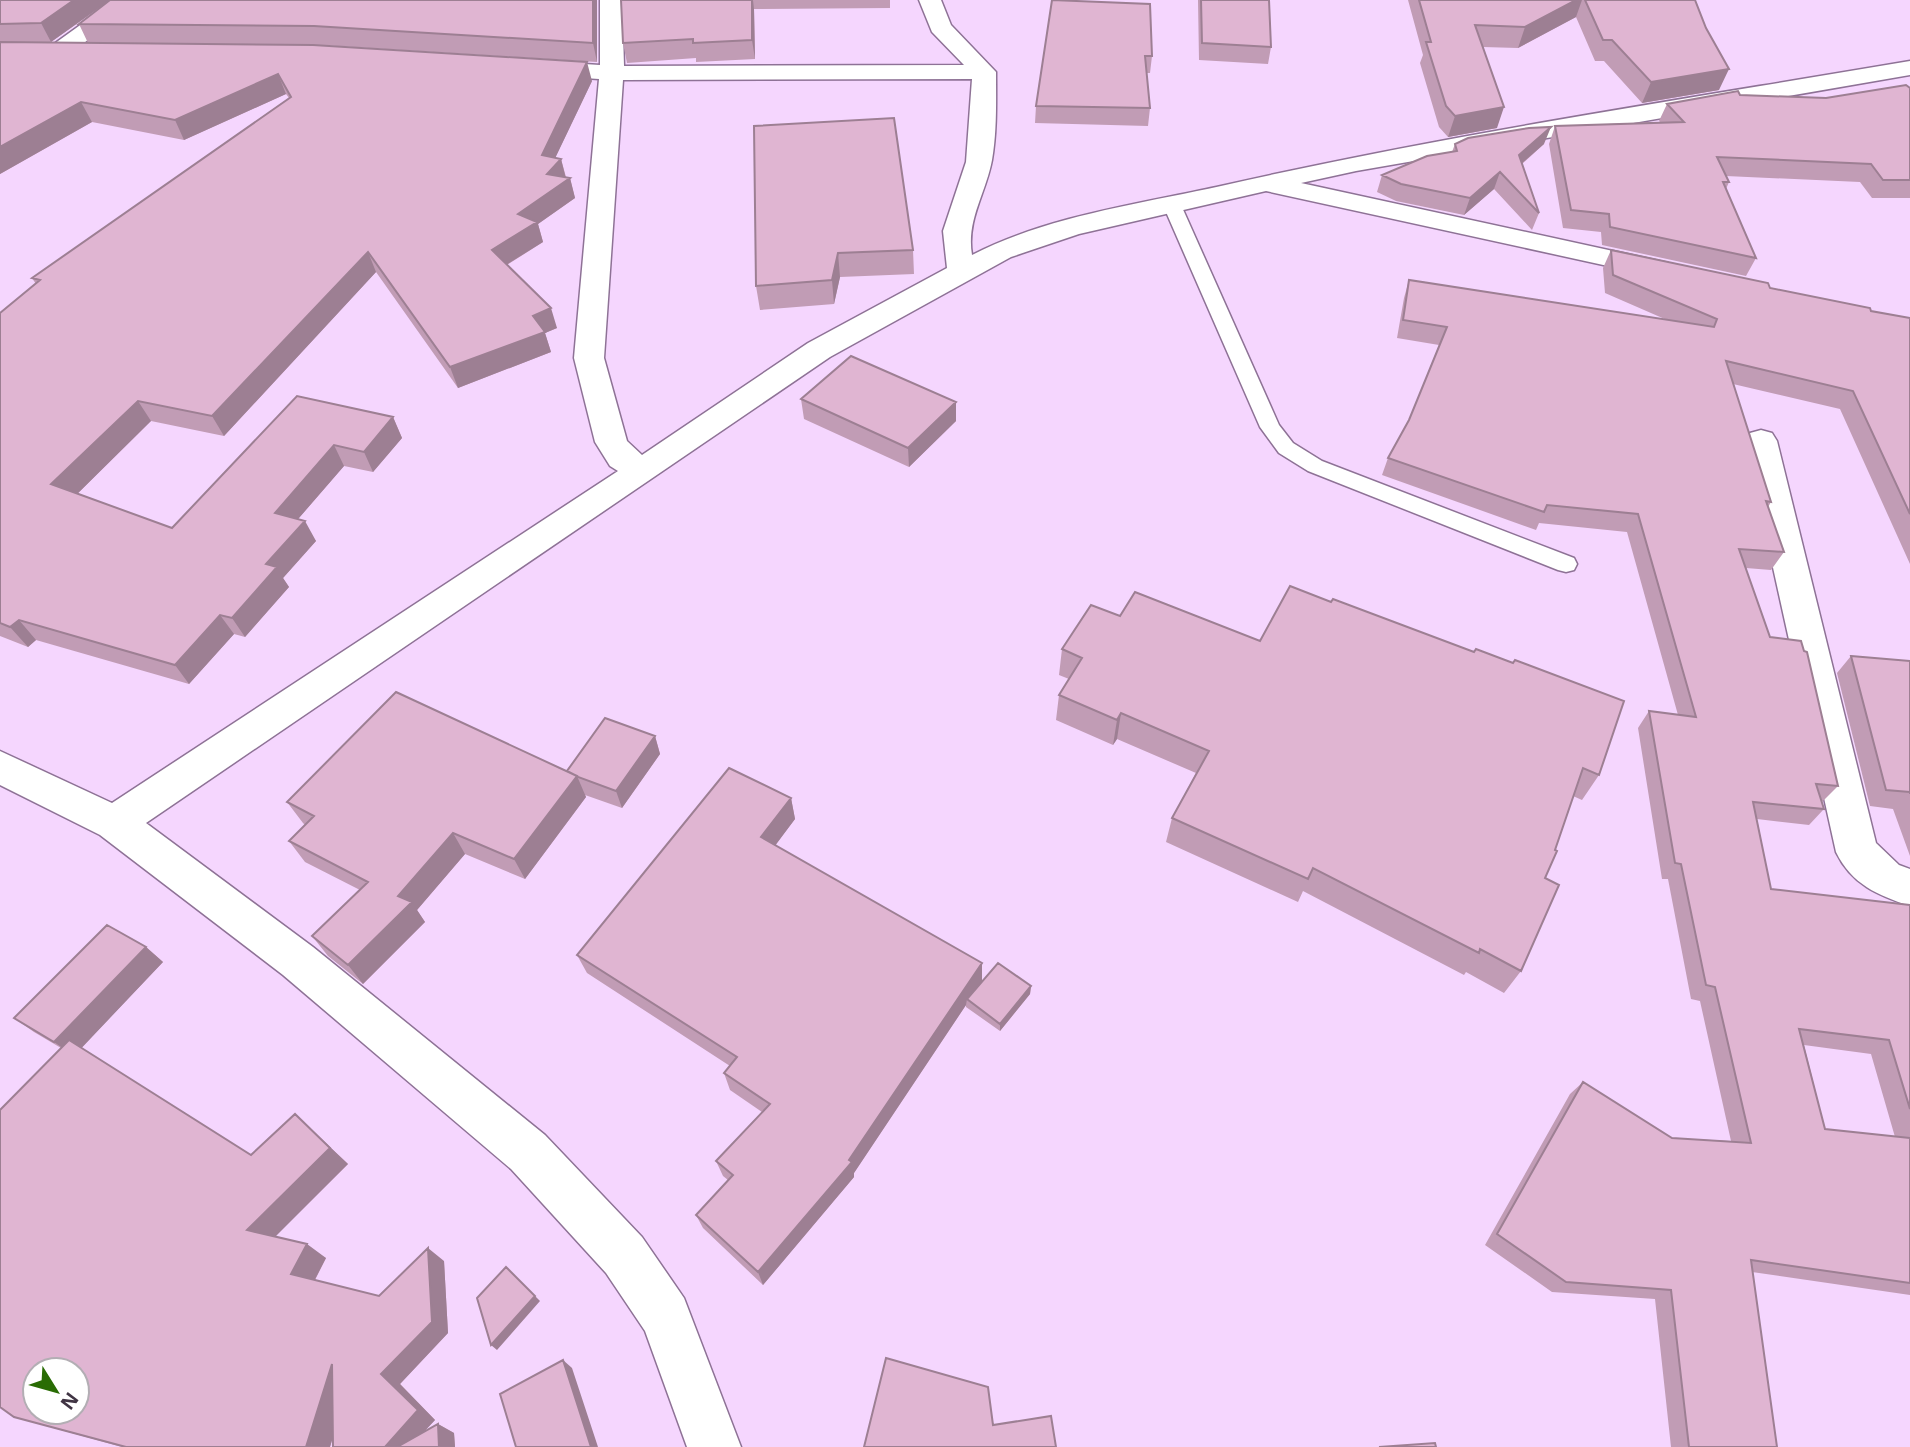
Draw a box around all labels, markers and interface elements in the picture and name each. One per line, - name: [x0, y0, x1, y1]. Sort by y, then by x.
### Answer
- north arrow: [21, 1356, 91, 1426]
- text: N: [55, 1387, 85, 1415]

